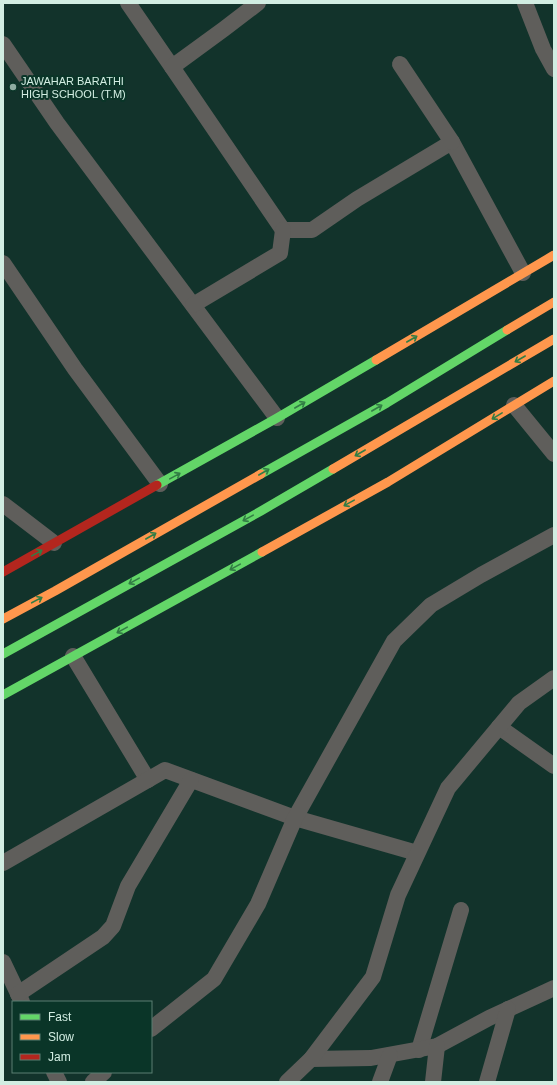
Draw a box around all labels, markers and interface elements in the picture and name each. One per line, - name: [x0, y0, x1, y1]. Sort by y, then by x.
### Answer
- place label: JAWAHAR BARATHI HIGH SCHOOL (T.M): [21, 75, 126, 100]
- marker: JAWAHAR BARATHI HIGH SCHOOL (T.M): [8, 82, 18, 92]
- one-way arrow: [406, 334, 418, 342]
- one-way arrow: [514, 355, 526, 363]
- one-way arrow: [294, 400, 306, 408]
- one-way arrow: [371, 404, 383, 412]
- one-way arrow: [491, 412, 503, 420]
- one-way arrow: [354, 449, 366, 457]
- one-way arrow: [258, 468, 270, 476]
- one-way arrow: [169, 471, 181, 479]
- one-way arrow: [343, 500, 355, 508]
- one-way arrow: [242, 515, 254, 523]
- one-way arrow: [144, 532, 156, 540]
- one-way arrow: [31, 548, 43, 556]
- one-way arrow: [229, 563, 241, 571]
- one-way arrow: [128, 578, 140, 585]
- one-way arrow: [31, 596, 43, 604]
- one-way arrow: [116, 626, 128, 634]
- legend: [12, 1001, 152, 1073]
- text: Fast: [48, 1010, 72, 1024]
- text: Slow: [48, 1030, 74, 1044]
- text: Jam: [48, 1050, 71, 1064]

